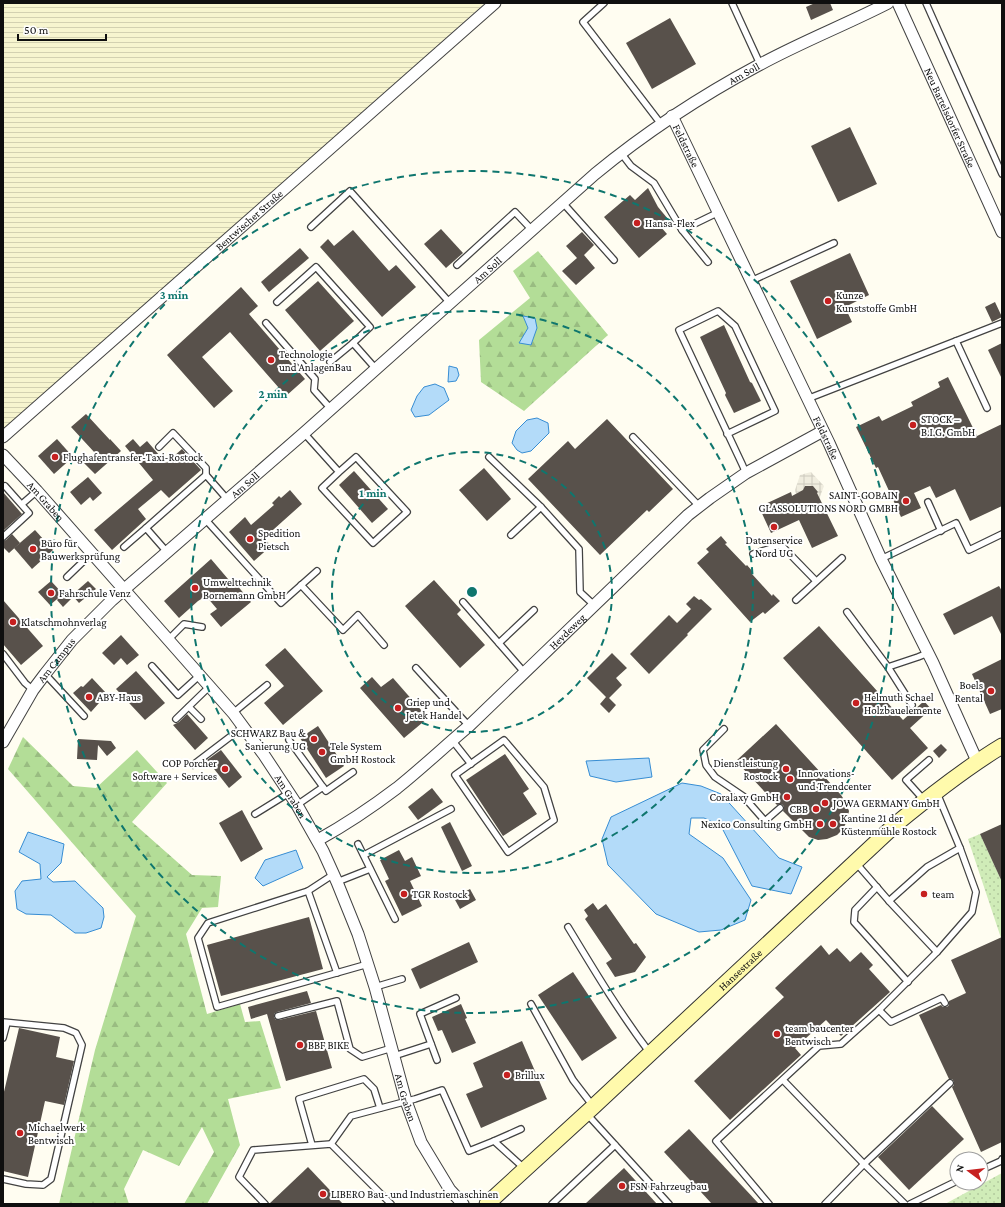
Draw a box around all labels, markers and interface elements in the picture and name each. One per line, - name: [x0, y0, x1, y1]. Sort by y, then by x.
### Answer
- scale bar: [18, 16, 106, 42]
- text: 50 m: [24, 23, 49, 37]
- street label: Am Soll: [726, 60, 762, 87]
- street label: Neu Bartelsdorfer Straße: [922, 66, 978, 170]
- street label: Feldstraße: [671, 122, 702, 169]
- street label: Bentwischer Straße: [213, 187, 285, 253]
- place label: Hansa-Flex: [645, 217, 695, 229]
- marker: Hansa-Flex: [632, 218, 642, 228]
- street label: Am Soll: [471, 254, 504, 285]
- text: 3 min: [160, 288, 188, 302]
- place label: Kunze Kunststoffe GmbH: [836, 289, 917, 314]
- marker: Kunze Kunststoffe GmbH: [823, 296, 833, 306]
- place label: Technologie und AnlagenBau: [279, 348, 352, 374]
- marker: Technologie und AnlagenBau: [266, 355, 276, 365]
- text: 2 min: [259, 387, 288, 401]
- place label: STOCK – B.I.G. GmbH: [921, 413, 975, 438]
- street label: Feldstraße: [811, 414, 842, 462]
- marker: STOCK – B.I.G. GmbH: [908, 420, 918, 430]
- place label: Flughafentransfer-Taxi-Rostock: [63, 451, 204, 464]
- marker: Flughafentransfer-Taxi-Rostock: [50, 452, 60, 462]
- street label: Am Soll: [228, 469, 261, 500]
- street label: Am Graben: [25, 479, 67, 524]
- text: 1 min: [359, 486, 387, 500]
- place label: SAINT-GOBAIN GLASSOLUTIONS NORD GMBH: [759, 489, 898, 514]
- marker: SAINT-GOBAIN GLASSOLUTIONS NORD GMBH: [901, 496, 911, 506]
- marker: Datenservice Nord UG: [769, 522, 779, 532]
- place label: Spedition Pietsch: [258, 527, 300, 552]
- marker: Spedition Pietsch: [245, 534, 255, 544]
- place label: Datenservice Nord UG: [745, 534, 803, 559]
- place label: Büro für Bauwerksprüfung: [41, 537, 121, 563]
- marker: Büro für Bauwerksprüfung: [28, 544, 38, 554]
- place label: Umwelttechnik Bornemann GmbH: [203, 576, 286, 601]
- marker: Umwelttechnik Bornemann GmbH: [190, 583, 200, 593]
- centre of rings: [465, 585, 479, 599]
- place label: Fahrschule Venz: [59, 587, 131, 599]
- marker: Fahrschule Venz: [46, 588, 56, 598]
- street label: Heydeweg: [547, 611, 589, 652]
- place label: Klatschmohnverlag: [21, 616, 107, 629]
- marker: Klatschmohnverlag: [8, 617, 18, 627]
- street label: Am Campus: [35, 635, 78, 685]
- place label: Boels Rental: [955, 679, 983, 704]
- marker: Boels Rental: [986, 686, 996, 696]
- place label: ABY-Haus: [97, 691, 141, 703]
- place label: Helmuth Schael Holzbauelemente: [864, 691, 942, 716]
- marker: ABY-Haus: [84, 692, 94, 702]
- place label: Griep und Jetek Handel: [405, 696, 462, 722]
- marker: Helmuth Schael Holzbauelemente: [851, 698, 861, 708]
- marker: Griep und Jetek Handel: [393, 703, 403, 713]
- place label: SCHWARZ Bau & Sanierung UG: [231, 727, 306, 753]
- marker: SCHWARZ Bau & Sanierung UG: [309, 734, 319, 744]
- place label: Tele System GmbH Rostock: [330, 740, 396, 765]
- marker: Tele System GmbH Rostock: [317, 747, 327, 757]
- place label: COP Porcher Software + Services: [132, 757, 217, 782]
- place label: Dienstleistung Rostock: [713, 757, 779, 782]
- marker: COP Porcher Software + Services: [220, 764, 230, 774]
- marker: Dienstleistung Rostock: [781, 764, 791, 774]
- place label: Innovations- und Trendcenter: [798, 767, 871, 792]
- street label: Am Graben: [272, 772, 309, 820]
- marker: Innovations- und Trendcenter: [785, 774, 795, 784]
- place label: Coralaxy GmbH: [709, 791, 779, 804]
- marker: Coralaxy GmbH: [782, 792, 792, 802]
- place label: JOWA GERMANY GmbH: [832, 797, 940, 810]
- marker: JOWA GERMANY GmbH: [820, 798, 830, 808]
- place label: CBB: [789, 803, 808, 815]
- marker: CBB: [811, 804, 821, 814]
- place label: Kantine 21 der Küstenmühle Rostock: [841, 812, 937, 837]
- place label: Nexico Consulting GmbH: [701, 818, 812, 831]
- marker: Nexico Consulting GmbH: [815, 819, 825, 829]
- marker: Kantine 21 der Küstenmühle Rostock: [828, 819, 838, 829]
- place label: TGR Rostock: [412, 888, 468, 900]
- place label: team: [932, 888, 954, 900]
- marker: TGR Rostock: [399, 889, 409, 899]
- marker: team: [919, 889, 929, 899]
- street label: Hansestraße: [716, 946, 764, 993]
- place label: team baucenter Bentwisch: [785, 1022, 854, 1047]
- marker: team baucenter Bentwisch: [772, 1029, 782, 1039]
- place label: BBF BIKE: [308, 1039, 349, 1051]
- marker: BBF BIKE: [295, 1040, 305, 1050]
- place label: Brillux: [515, 1069, 545, 1081]
- marker: Brillux: [502, 1070, 512, 1080]
- street label: Am Graben: [393, 1072, 419, 1123]
- place label: Michaelwerk Bentwisch: [28, 1121, 86, 1146]
- marker: Michaelwerk Bentwisch: [15, 1128, 25, 1138]
- north arrow: [949, 1151, 989, 1191]
- text: N: [953, 1163, 966, 1174]
- place label: FSN Fahrzeugbau: [630, 1180, 707, 1193]
- marker: FSN Fahrzeugbau: [617, 1181, 627, 1191]
- place label: LIBERO Bau- und Industriemaschinen: [331, 1188, 499, 1200]
- marker: LIBERO Bau- und Industriemaschinen: [318, 1189, 328, 1199]

